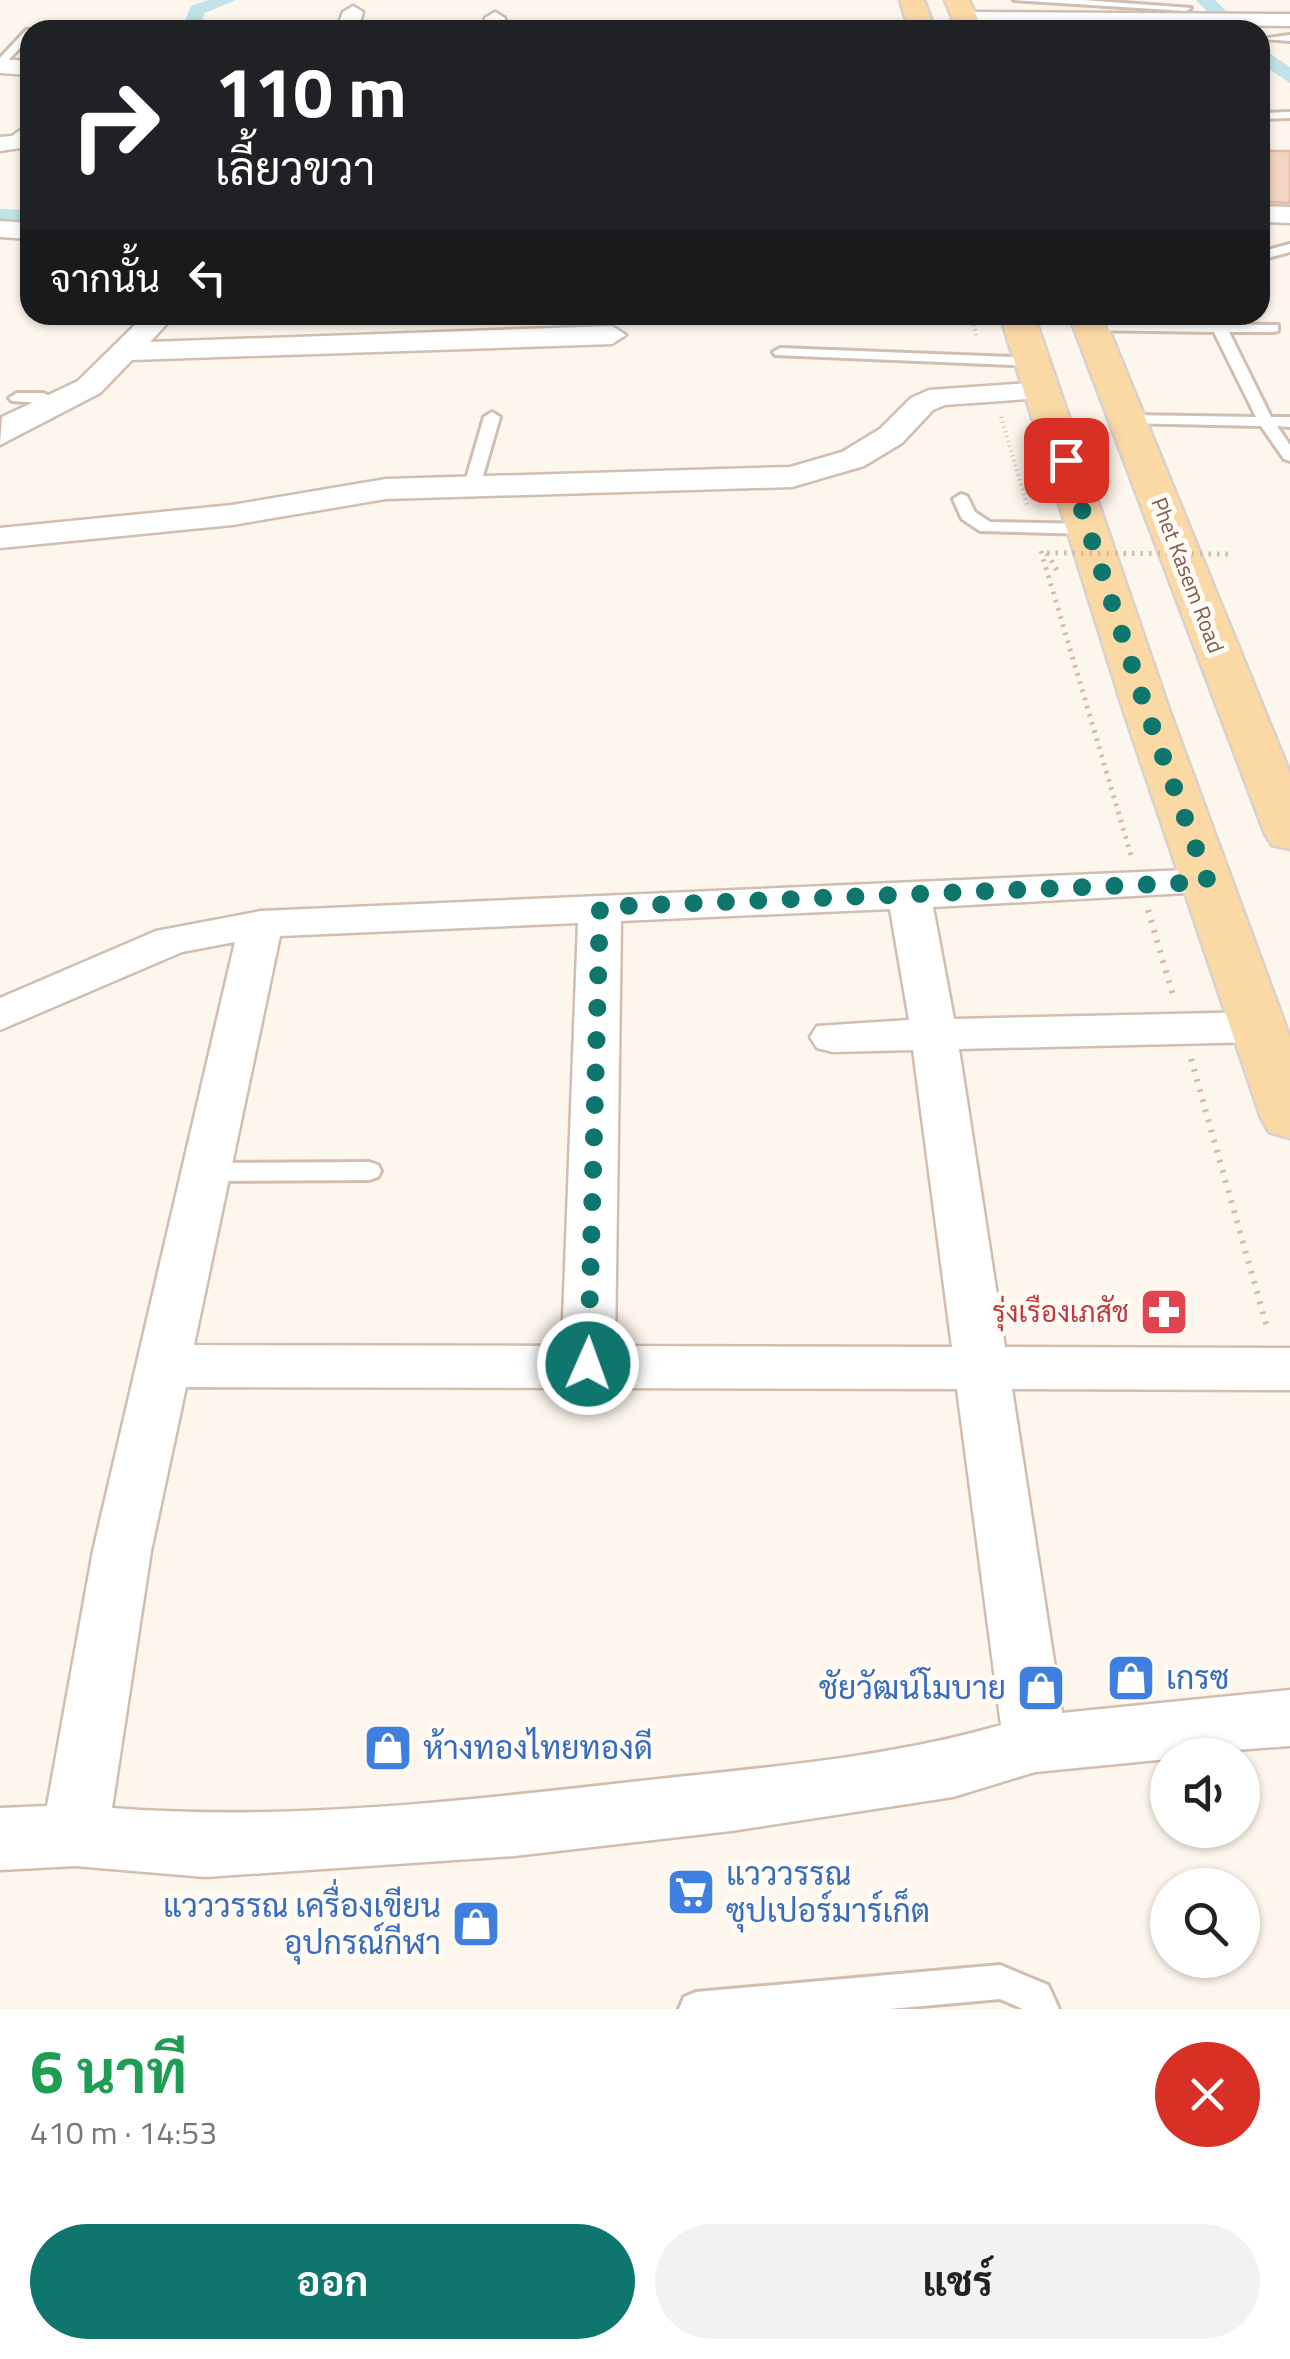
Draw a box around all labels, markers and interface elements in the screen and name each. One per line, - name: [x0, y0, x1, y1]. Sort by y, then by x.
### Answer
- text: 110 m: [215, 38, 407, 144]
- icon: right: [50, 60, 180, 190]
- text: เลี้ยวขวา: [215, 134, 375, 202]
- text: จากนั้น: [50, 249, 160, 307]
- icon: left: [180, 250, 235, 305]
- pin: [1024, 418, 1109, 503]
- icon: arrive: [1039, 433, 1094, 488]
- street label: Phet Kasem Road: [1143, 492, 1233, 658]
- pharmacy icon: รุ่งเรืองเภสัช: [1138, 1286, 1190, 1338]
- place label: รุ่งเรืองเภสัช: [992, 1290, 1129, 1333]
- position arrow: [536, 1312, 640, 1416]
- shop icon: เกรซ: [1105, 1652, 1157, 1704]
- place label: เกรซ: [1166, 1653, 1230, 1701]
- shop icon: ชัยวัฒน์โมบาย: [1015, 1662, 1067, 1714]
- place label: ชัยวัฒน์โมบาย: [819, 1663, 1006, 1711]
- shop icon: ห้างทองไทยทองดี: [362, 1722, 414, 1774]
- place label: ห้างทองไทยทองดี: [423, 1723, 653, 1771]
- map controls: [1150, 1738, 1260, 1978]
- button: sound: [1150, 1738, 1260, 1848]
- place label: แวววรรณ ซุปเปอร์มาร์เก็ต: [726, 1849, 930, 1934]
- supermarket icon: แวววรรณ ซุปเปอร์มาร์เก็ต: [665, 1866, 717, 1918]
- button: search: [1150, 1868, 1260, 1978]
- place label: แวววรรณ เครื่องเขียน อุปกรณ์กีฬา: [163, 1878, 441, 1966]
- shop icon: แวววรรณ เครื่องเขียน อุปกรณ์กีฬา: [450, 1898, 502, 1950]
- text: 6 นาที: [30, 2025, 187, 2116]
- button: close: [1155, 2042, 1260, 2147]
- text: 410 m · 14:53: [30, 2108, 217, 2156]
- button: ออก: [30, 2224, 635, 2339]
- button: แชร์: [655, 2224, 1260, 2339]

